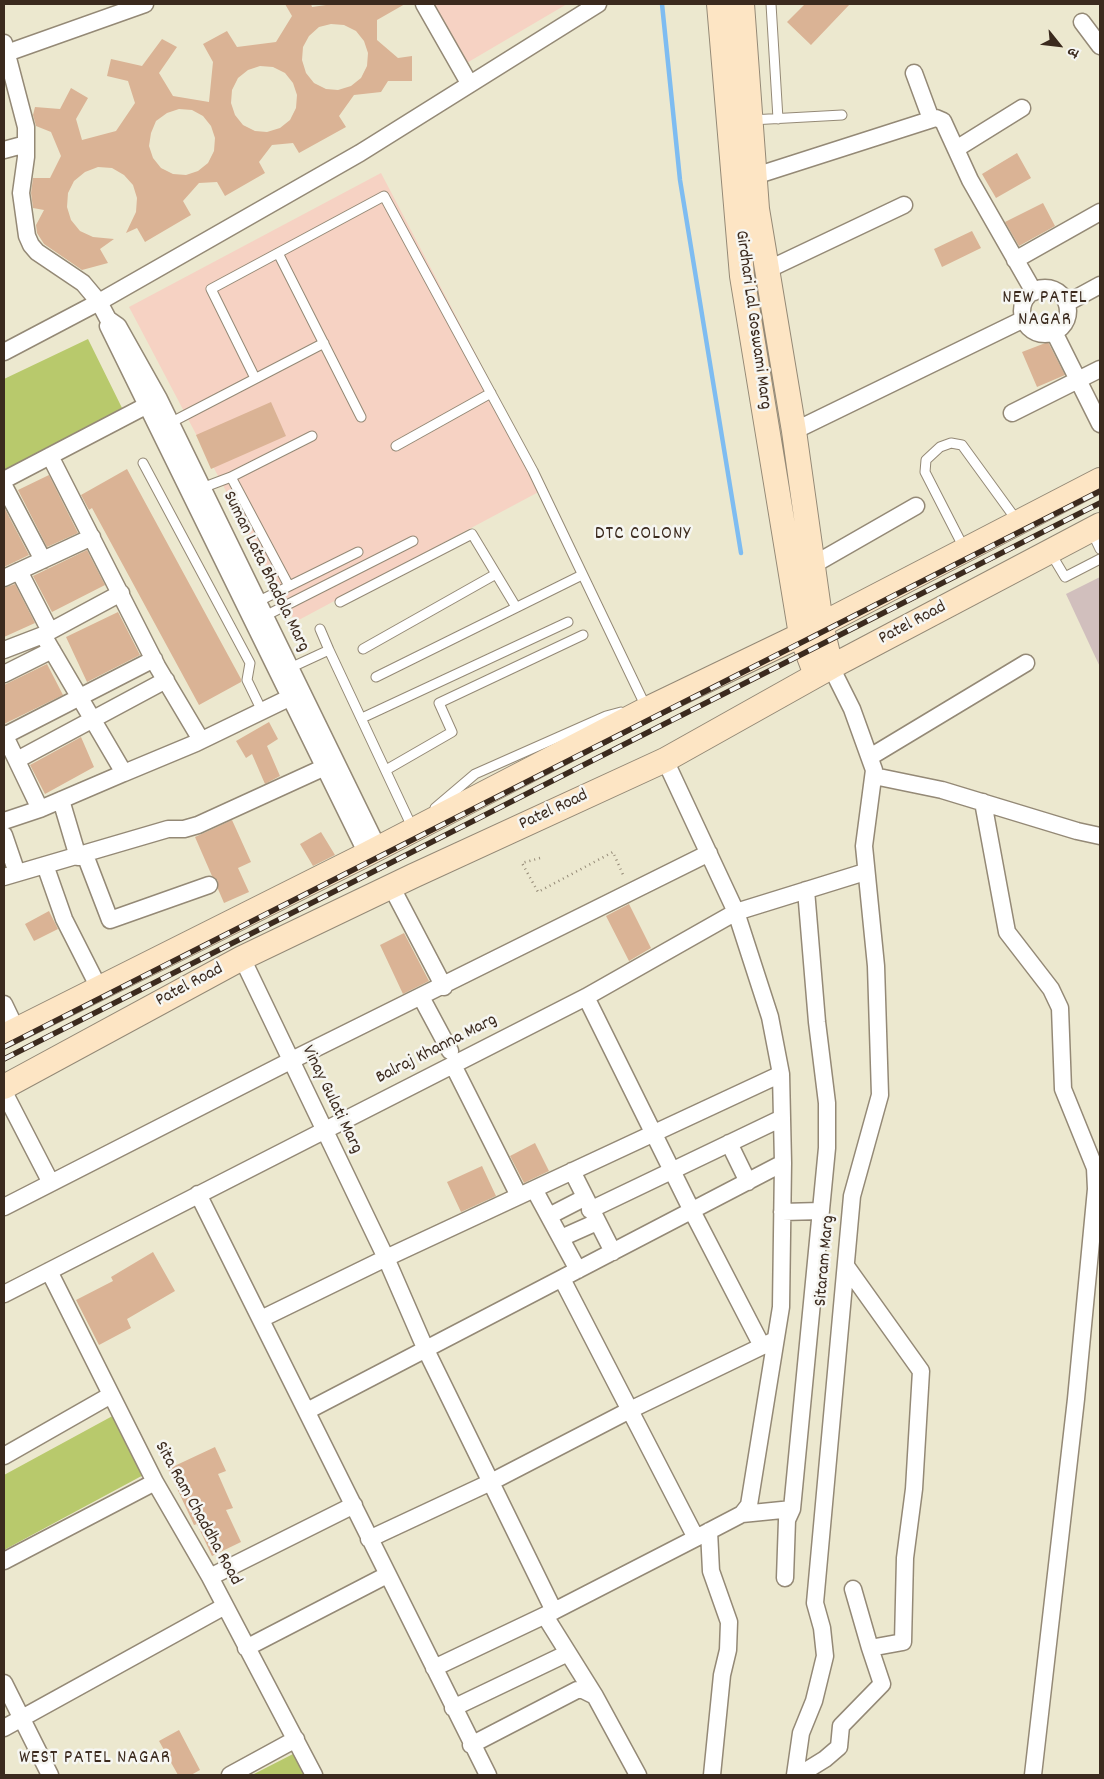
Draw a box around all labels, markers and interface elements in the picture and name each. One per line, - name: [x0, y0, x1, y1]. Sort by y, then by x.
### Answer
- north arrow: [1034, 20, 1084, 70]
- text: उ: [1061, 44, 1083, 61]
- street label: Girdhari Lal Goswami Marg: [729, 229, 775, 411]
- district label: NEW PATEL NAGAR: [1001, 288, 1089, 332]
- street label: Suman Lata Bhadola Marg: [217, 488, 313, 656]
- district label: DTC COLONY: [594, 524, 692, 546]
- street label: Patel Road: [876, 597, 950, 651]
- street label: Patel Road: [516, 786, 592, 836]
- street label: Patel Road: [153, 959, 227, 1013]
- street label: Balraj Khanna Marg: [373, 1010, 501, 1090]
- street label: Vinay Gulati Marg: [296, 1043, 366, 1157]
- street label: Sitaram Marg: [811, 1214, 841, 1308]
- street label: Sita Ram Chaddha Road: [149, 1438, 245, 1590]
- district label: WEST PATEL NAGAR: [17, 1748, 173, 1770]

